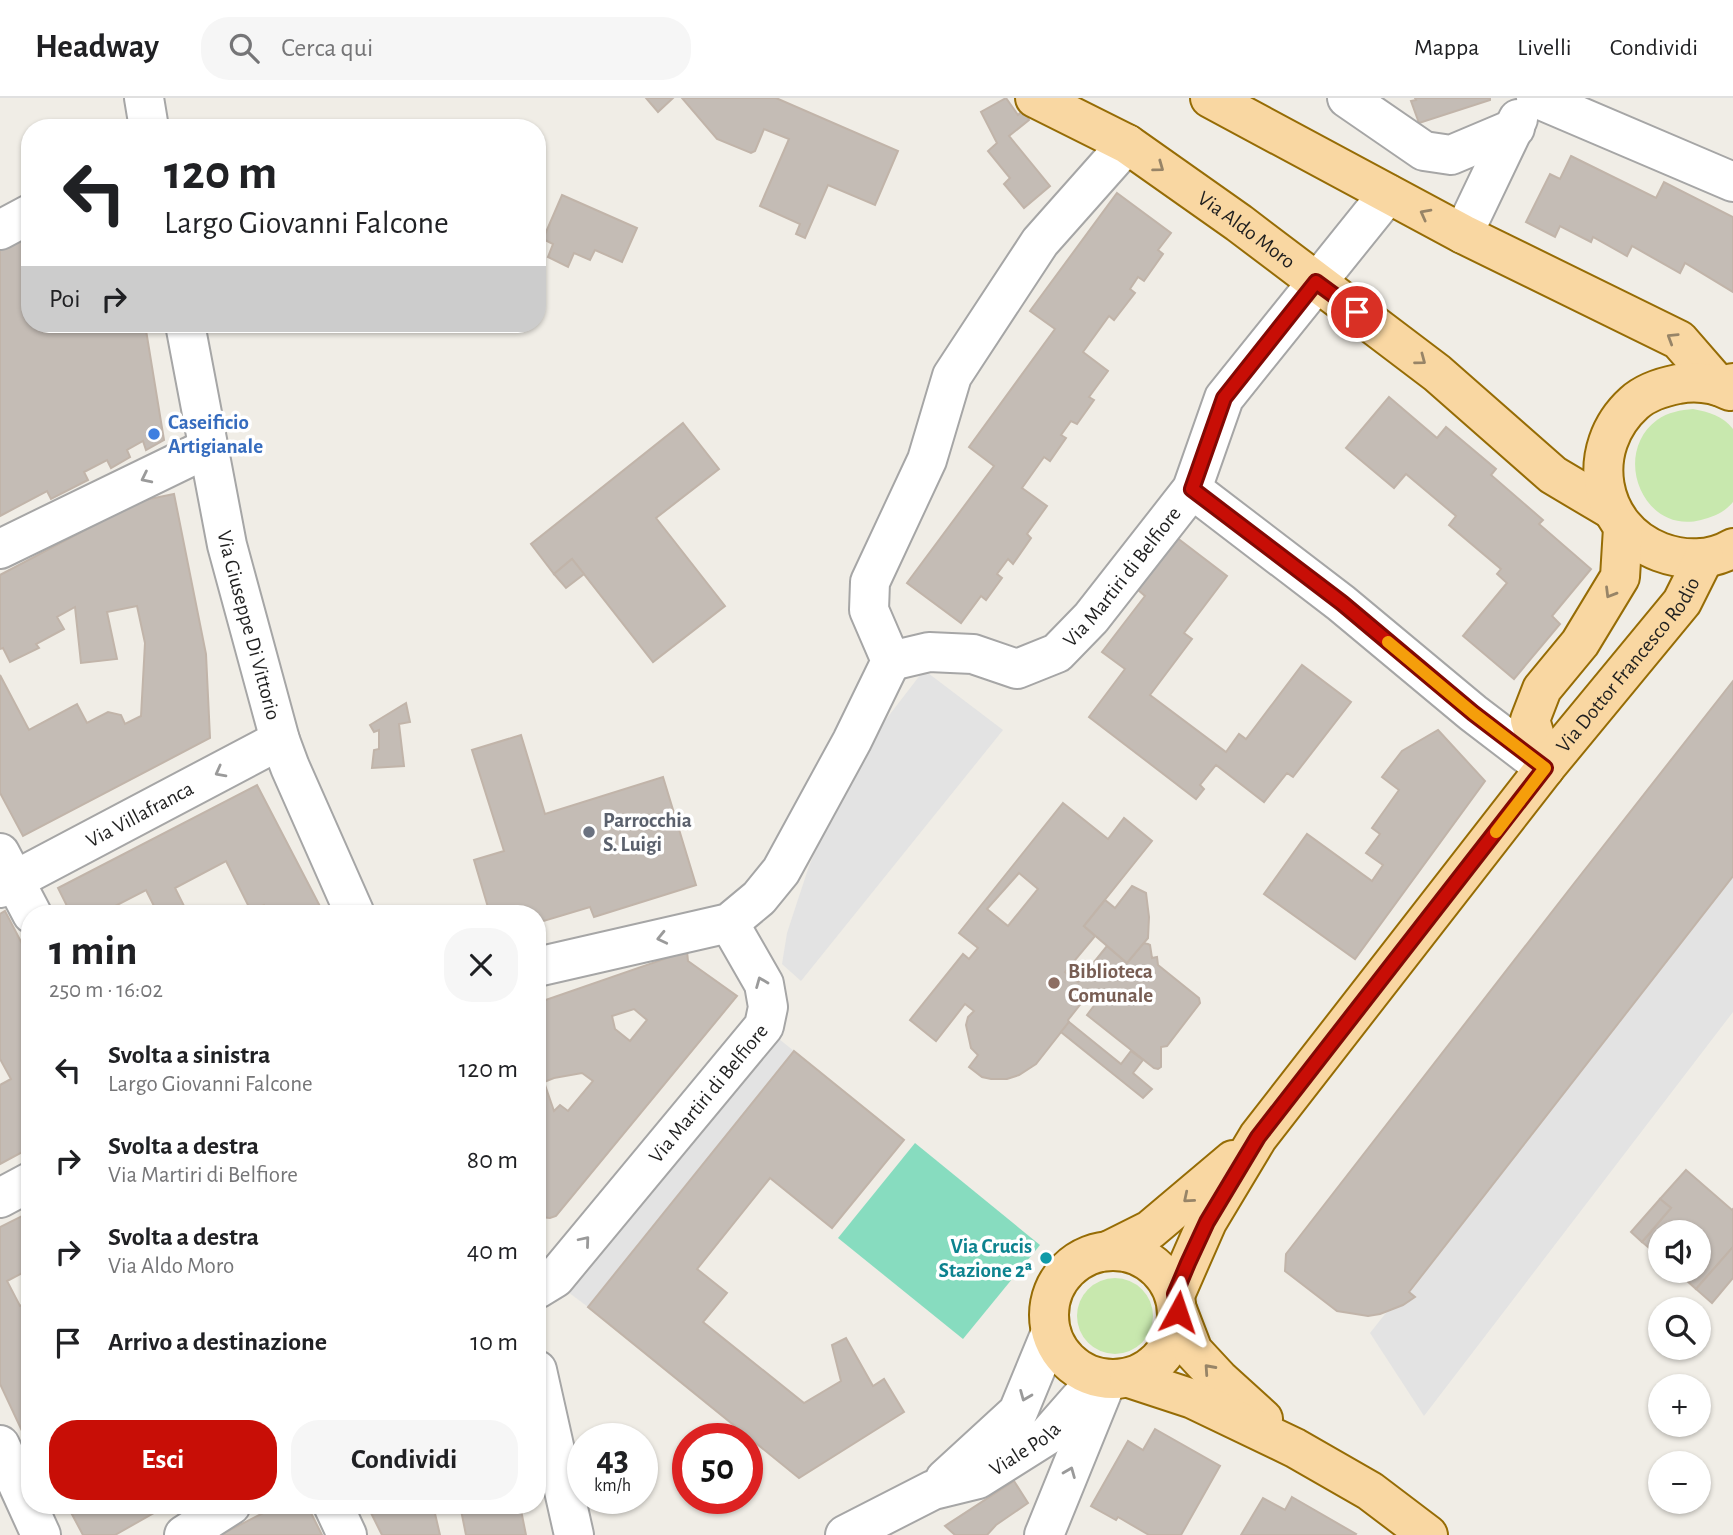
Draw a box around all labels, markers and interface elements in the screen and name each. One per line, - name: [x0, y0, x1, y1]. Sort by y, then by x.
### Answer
- search box: [201, 17, 691, 80]
- icon: search: [225, 29, 263, 67]
- text: Headway: [35, 31, 159, 64]
- text: Cerca qui: [281, 35, 373, 61]
- text: Mappa: [1414, 36, 1479, 60]
- text: Livelli: [1517, 36, 1572, 60]
- text: Condividi: [1610, 36, 1698, 60]
- icon: left: [49, 147, 140, 238]
- text: 120 m: [164, 149, 277, 198]
- one-way arrow: [1151, 159, 1164, 171]
- street label: Via Aldo Moro: [1194, 187, 1299, 272]
- text: Largo Giovanni Falcone: [164, 207, 449, 239]
- one-way arrow: [1420, 208, 1433, 222]
- icon: right: [95, 280, 133, 318]
- pin: [1327, 282, 1387, 342]
- text: Poi: [49, 286, 81, 312]
- icon: arrive: [1338, 293, 1376, 331]
- one-way arrow: [1667, 333, 1680, 346]
- one-way arrow: [1413, 352, 1426, 365]
- place label: Caseificio Artigianale: [168, 412, 263, 457]
- marker: Caseificio Artigianale: [146, 426, 162, 442]
- one-way arrow: [141, 469, 153, 483]
- street label: Via Martiri di Belfiore: [1059, 503, 1185, 651]
- street label: Via Giuseppe Di Vittorio: [214, 529, 284, 722]
- street label: Via Dottor Francesco Rodio: [1552, 574, 1703, 756]
- one-way arrow: [1606, 586, 1619, 599]
- one-way arrow: [215, 764, 227, 777]
- street label: Via Villafranca: [83, 777, 197, 851]
- place label: Parrocchia S. Luigi: [603, 810, 692, 855]
- marker: Parrocchia S. Luigi: [581, 824, 597, 840]
- button: close: [444, 928, 518, 1002]
- text: 1 min: [49, 930, 138, 972]
- one-way arrow: [656, 930, 668, 945]
- place label: Biblioteca Comunale: [1068, 961, 1153, 1006]
- marker: Biblioteca Comunale: [1046, 975, 1062, 991]
- one-way arrow: [756, 977, 770, 989]
- text: 250 m · 16:02: [49, 979, 163, 1002]
- street label: Via Martiri di Belfiore: [645, 1020, 772, 1167]
- text: Svolta a sinistra: [108, 1042, 270, 1068]
- icon: left: [49, 1051, 87, 1089]
- text: 120 m: [458, 1056, 518, 1082]
- text: Largo Giovanni Falcone: [108, 1073, 313, 1096]
- text: Svolta a destra: [108, 1133, 259, 1159]
- icon: right: [49, 1142, 87, 1180]
- text: 80 m: [467, 1147, 518, 1173]
- text: Via Martiri di Belfiore: [108, 1164, 298, 1187]
- one-way arrow: [1183, 1190, 1196, 1202]
- map controls: [1648, 1220, 1711, 1514]
- button: sound: [1648, 1220, 1711, 1283]
- text: Svolta a destra: [108, 1224, 259, 1250]
- icon: right: [49, 1233, 87, 1271]
- place label: Via Crucis Stazione 2ª: [938, 1236, 1032, 1281]
- one-way arrow: [577, 1237, 589, 1250]
- text: 40 m: [467, 1238, 518, 1264]
- marker: Via Crucis Stazione 2ª: [1038, 1250, 1054, 1266]
- text: Via Aldo Moro: [108, 1255, 234, 1278]
- position arrow: [1141, 1275, 1215, 1349]
- button: search: [1648, 1297, 1711, 1360]
- icon: arrive: [49, 1324, 87, 1362]
- text: Arrivo a destinazione: [108, 1329, 327, 1355]
- text: 10 m: [470, 1329, 518, 1355]
- one-way arrow: [1205, 1364, 1217, 1377]
- button: +: [1648, 1374, 1711, 1437]
- one-way arrow: [1019, 1388, 1033, 1401]
- street label: Viale Pola: [986, 1418, 1065, 1480]
- button: Esci: [49, 1420, 277, 1500]
- button: Condividi: [291, 1420, 518, 1500]
- speed limit sign: 50: [672, 1423, 763, 1514]
- text: 43: [596, 1442, 629, 1477]
- button: −: [1648, 1451, 1711, 1514]
- one-way arrow: [1061, 1466, 1075, 1478]
- text: km/h: [594, 1477, 631, 1495]

